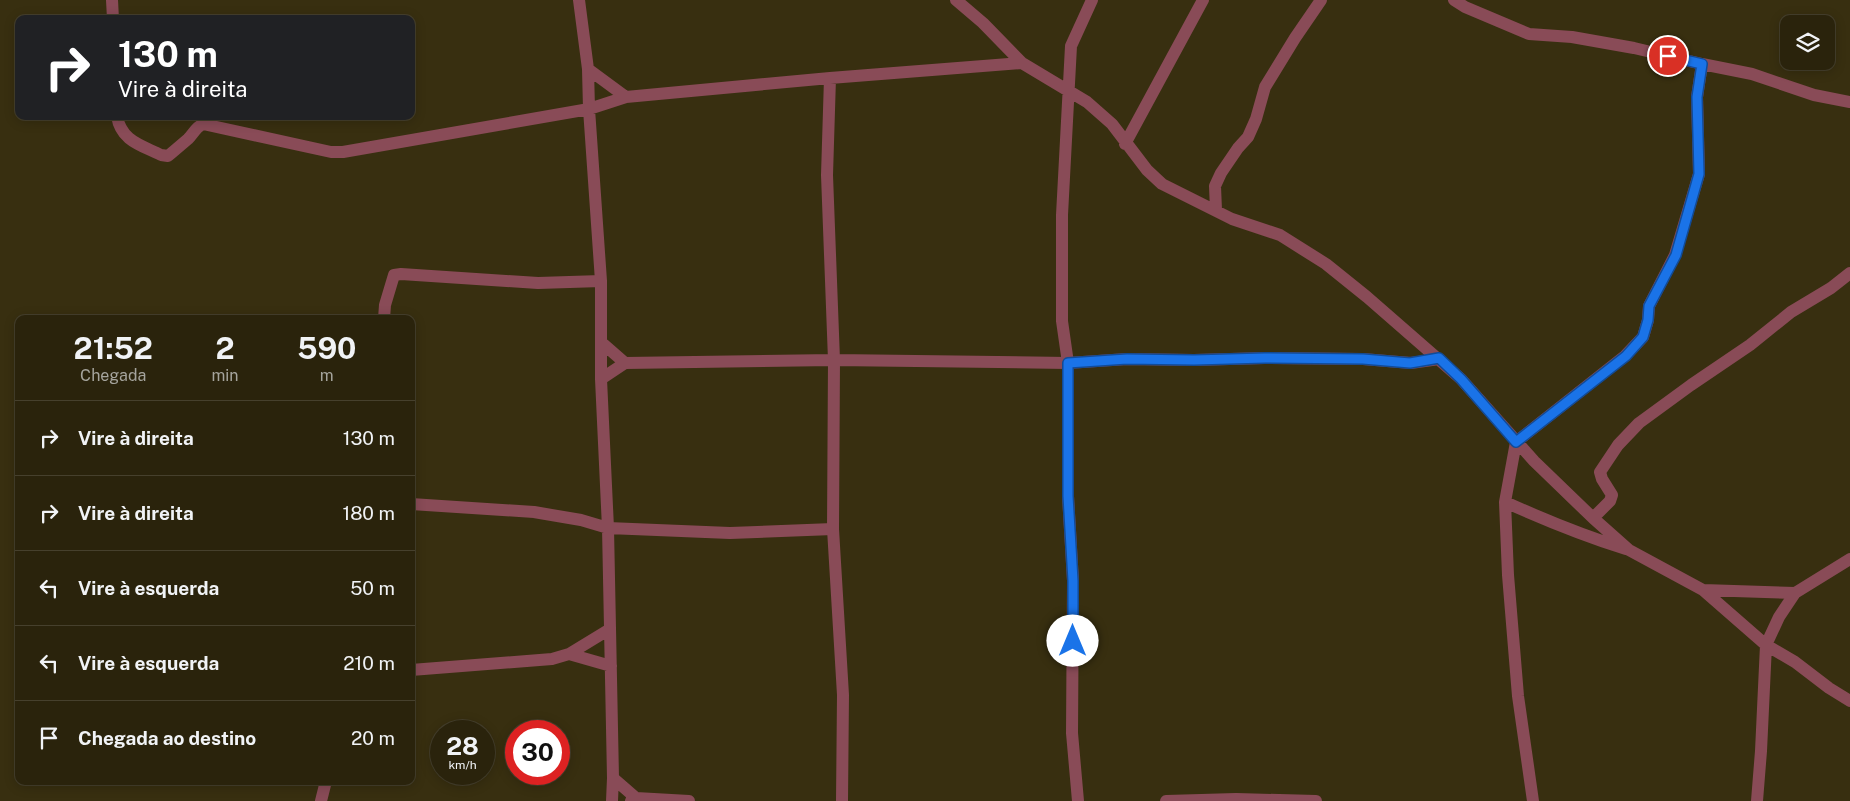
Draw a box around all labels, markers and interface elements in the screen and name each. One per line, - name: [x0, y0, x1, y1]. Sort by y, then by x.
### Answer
- map controls: [1780, 15, 1835, 70]
- button: layers: [1780, 15, 1835, 70]
- text: 130 m: [118, 34, 218, 75]
- icon: right: [35, 35, 100, 100]
- pin: [1647, 35, 1689, 77]
- icon: arrive: [1654, 42, 1682, 70]
- text: Vire à direita: [118, 76, 248, 102]
- text: 21:52: [74, 330, 153, 366]
- text: 2: [215, 330, 235, 366]
- text: 590: [297, 330, 356, 366]
- text: Chegada: [80, 366, 146, 385]
- text: min: [211, 366, 239, 385]
- text: m: [320, 366, 334, 385]
- icon: right: [35, 424, 63, 452]
- text: Vire à direita: [78, 427, 194, 449]
- text: 130 m: [343, 427, 395, 449]
- icon: right: [35, 499, 63, 527]
- text: Vire à direita: [78, 502, 194, 524]
- text: 180 m: [342, 502, 395, 524]
- icon: left: [35, 574, 63, 602]
- text: Vire à esquerda: [78, 577, 219, 599]
- text: 50 m: [350, 577, 395, 599]
- position arrow: [1046, 614, 1098, 666]
- icon: left: [35, 649, 63, 677]
- text: Vire à esquerda: [78, 652, 219, 674]
- text: 210 m: [343, 652, 395, 674]
- speed limit sign: 30: [505, 720, 570, 785]
- icon: arrive: [35, 724, 63, 752]
- text: Chegada ao destino: [78, 727, 256, 749]
- text: 20 m: [351, 727, 395, 749]
- text: 28: [446, 731, 479, 761]
- text: km/h: [448, 758, 477, 772]

